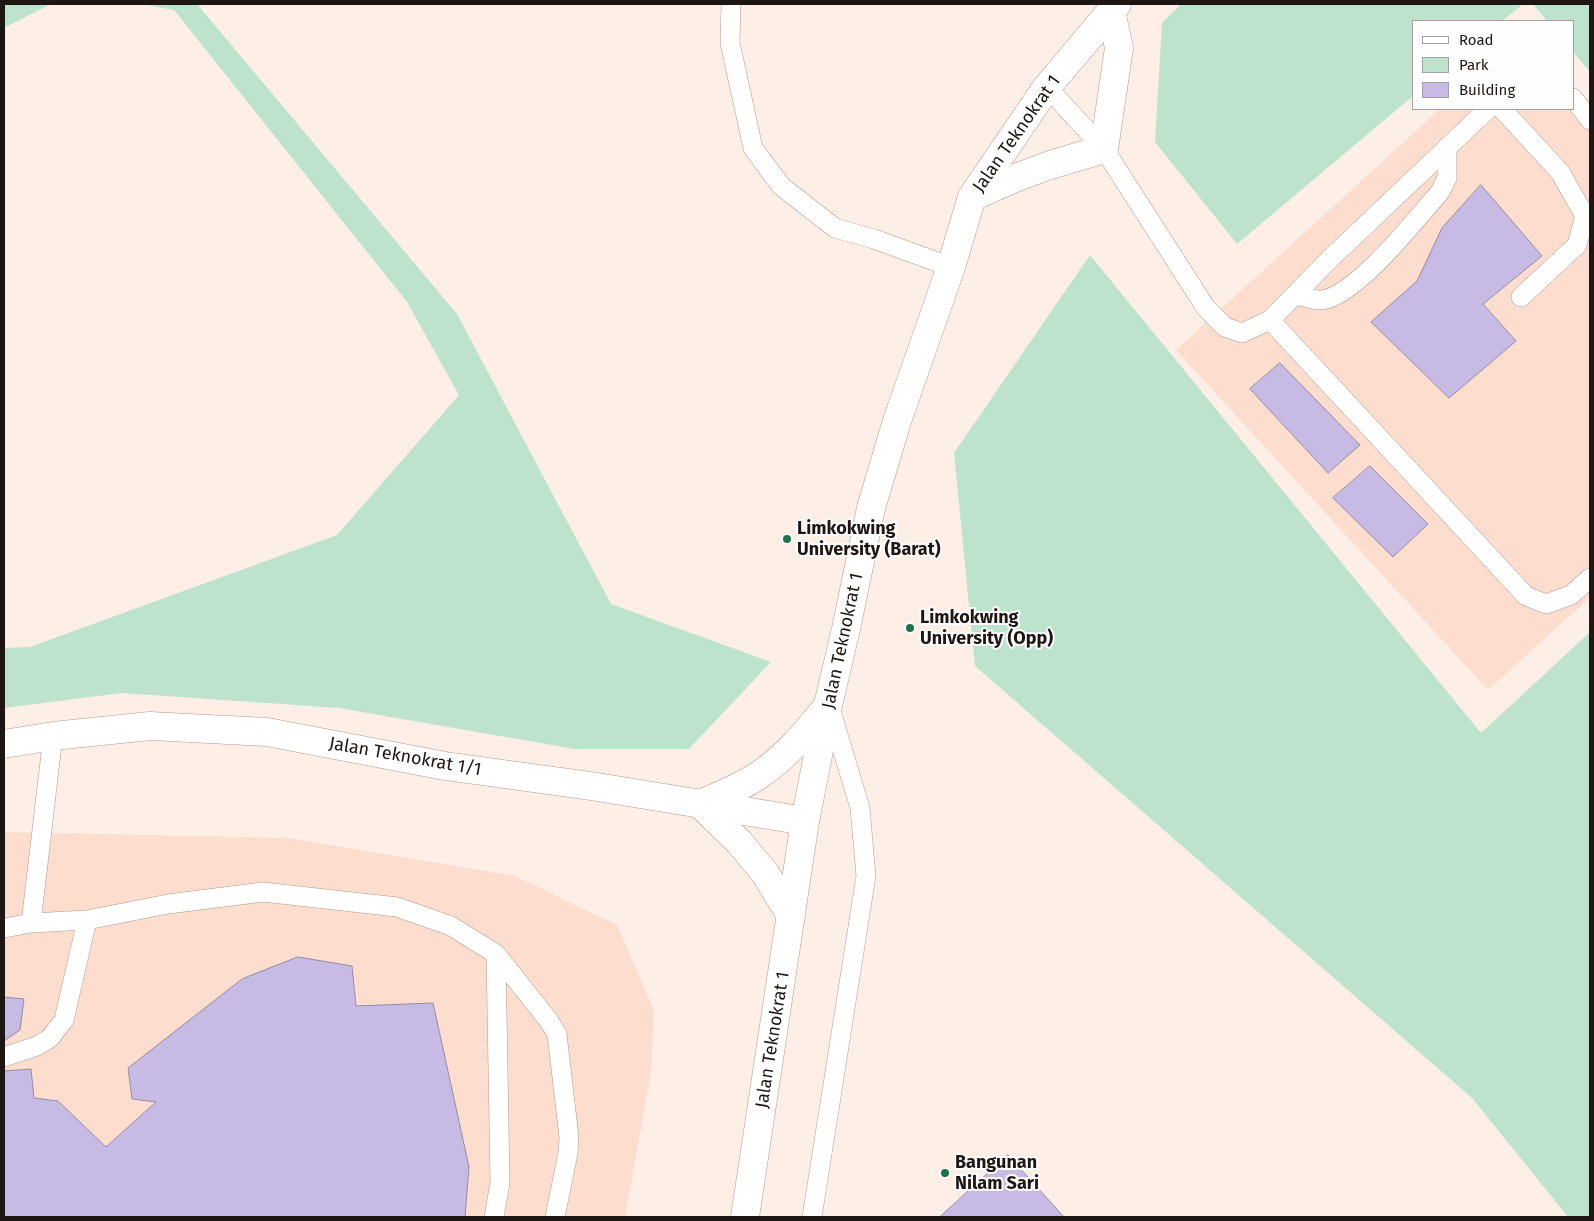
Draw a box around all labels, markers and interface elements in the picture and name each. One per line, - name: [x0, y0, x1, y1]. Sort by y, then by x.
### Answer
- legend: [1412, 20, 1574, 110]
- text: Road: [1459, 31, 1494, 49]
- text: Park: [1459, 56, 1489, 74]
- street label: Jalan Teknokrat 1: [969, 71, 1065, 197]
- text: Building: [1459, 81, 1515, 99]
- place label: Limkokwing University (Barat): [797, 518, 940, 560]
- marker: Limkokwing University (Barat): [781, 533, 793, 545]
- street label: Jalan Teknokrat 1: [818, 571, 868, 711]
- place label: Limkokwing University (Opp): [920, 607, 1053, 650]
- marker: Limkokwing University (Opp): [904, 622, 916, 634]
- street label: Jalan Teknokrat 1/1: [327, 733, 483, 781]
- street label: Jalan Teknokrat 1: [752, 970, 794, 1110]
- place label: Bangunan Nilam Sari: [955, 1152, 1039, 1194]
- marker: Bangunan Nilam Sari: [939, 1167, 951, 1179]

